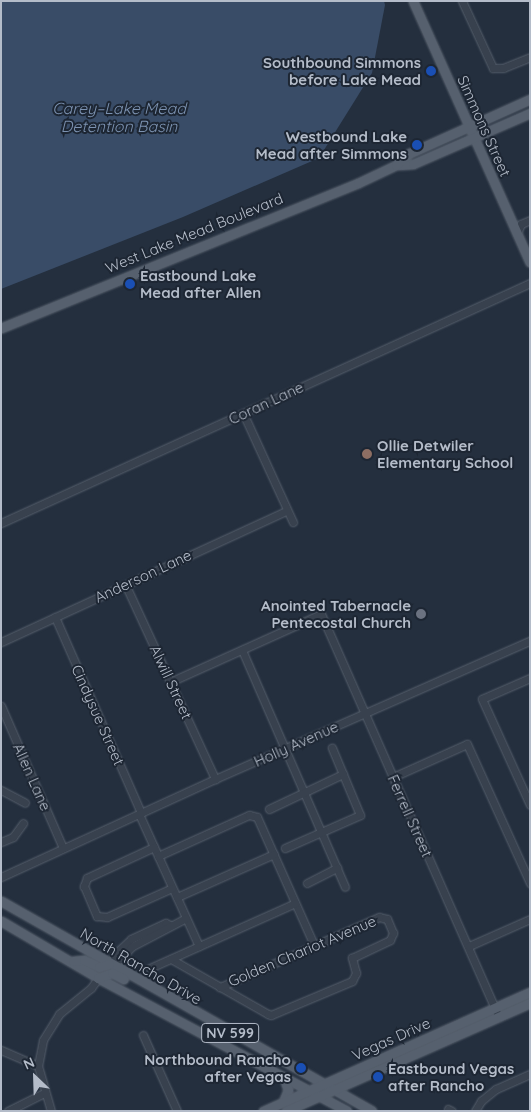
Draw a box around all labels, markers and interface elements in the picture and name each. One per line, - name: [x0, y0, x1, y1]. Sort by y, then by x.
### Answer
- place label: Southbound Simmons before Lake Mead: [263, 53, 421, 88]
- marker: Southbound Simmons before Lake Mead: [425, 65, 437, 77]
- street label: Simmons Street: [454, 73, 514, 179]
- water label: Carey–Lake Mead Detention Basin: [52, 98, 186, 136]
- place label: Westbound Lake Mead after Simmons: [255, 127, 407, 162]
- marker: Westbound Lake Mead after Simmons: [411, 139, 423, 151]
- street label: West Lake Mead Boulevard: [103, 189, 285, 277]
- place label: Eastbound Lake Mead after Allen: [140, 266, 261, 301]
- marker: Eastbound Lake Mead after Allen: [124, 278, 136, 290]
- street label: Coran Lane: [226, 378, 306, 428]
- place label: Ollie Detwiler Elementary School: [377, 436, 513, 471]
- marker: Ollie Detwiler Elementary School: [361, 448, 373, 460]
- street label: Anderson Lane: [92, 546, 194, 606]
- place label: Anointed Tabernacle Pentecostal Church: [261, 596, 411, 631]
- marker: Anointed Tabernacle Pentecostal Church: [415, 608, 427, 620]
- street label: Alwill Street: [146, 642, 196, 722]
- street label: Cindysue Street: [68, 662, 128, 768]
- street label: Holly Avenue: [251, 717, 341, 771]
- street label: Allen Lane: [9, 740, 55, 814]
- street label: Ferrell Street: [384, 772, 436, 860]
- street label: Golden Chariot Avenue: [225, 912, 379, 990]
- street label: North Rancho Drive: [77, 924, 205, 1008]
- street label: Vegas Drive: [349, 1014, 433, 1064]
- road number: NV 599: [200, 1021, 260, 1044]
- place label: Northbound Rancho after Vegas: [144, 1050, 291, 1085]
- north arrow: [10, 1052, 60, 1102]
- text: N: [21, 1053, 37, 1074]
- place label: Eastbound Vegas after Rancho: [388, 1059, 514, 1094]
- marker: Northbound Rancho after Vegas: [295, 1062, 307, 1074]
- marker: Eastbound Vegas after Rancho: [372, 1071, 384, 1083]

